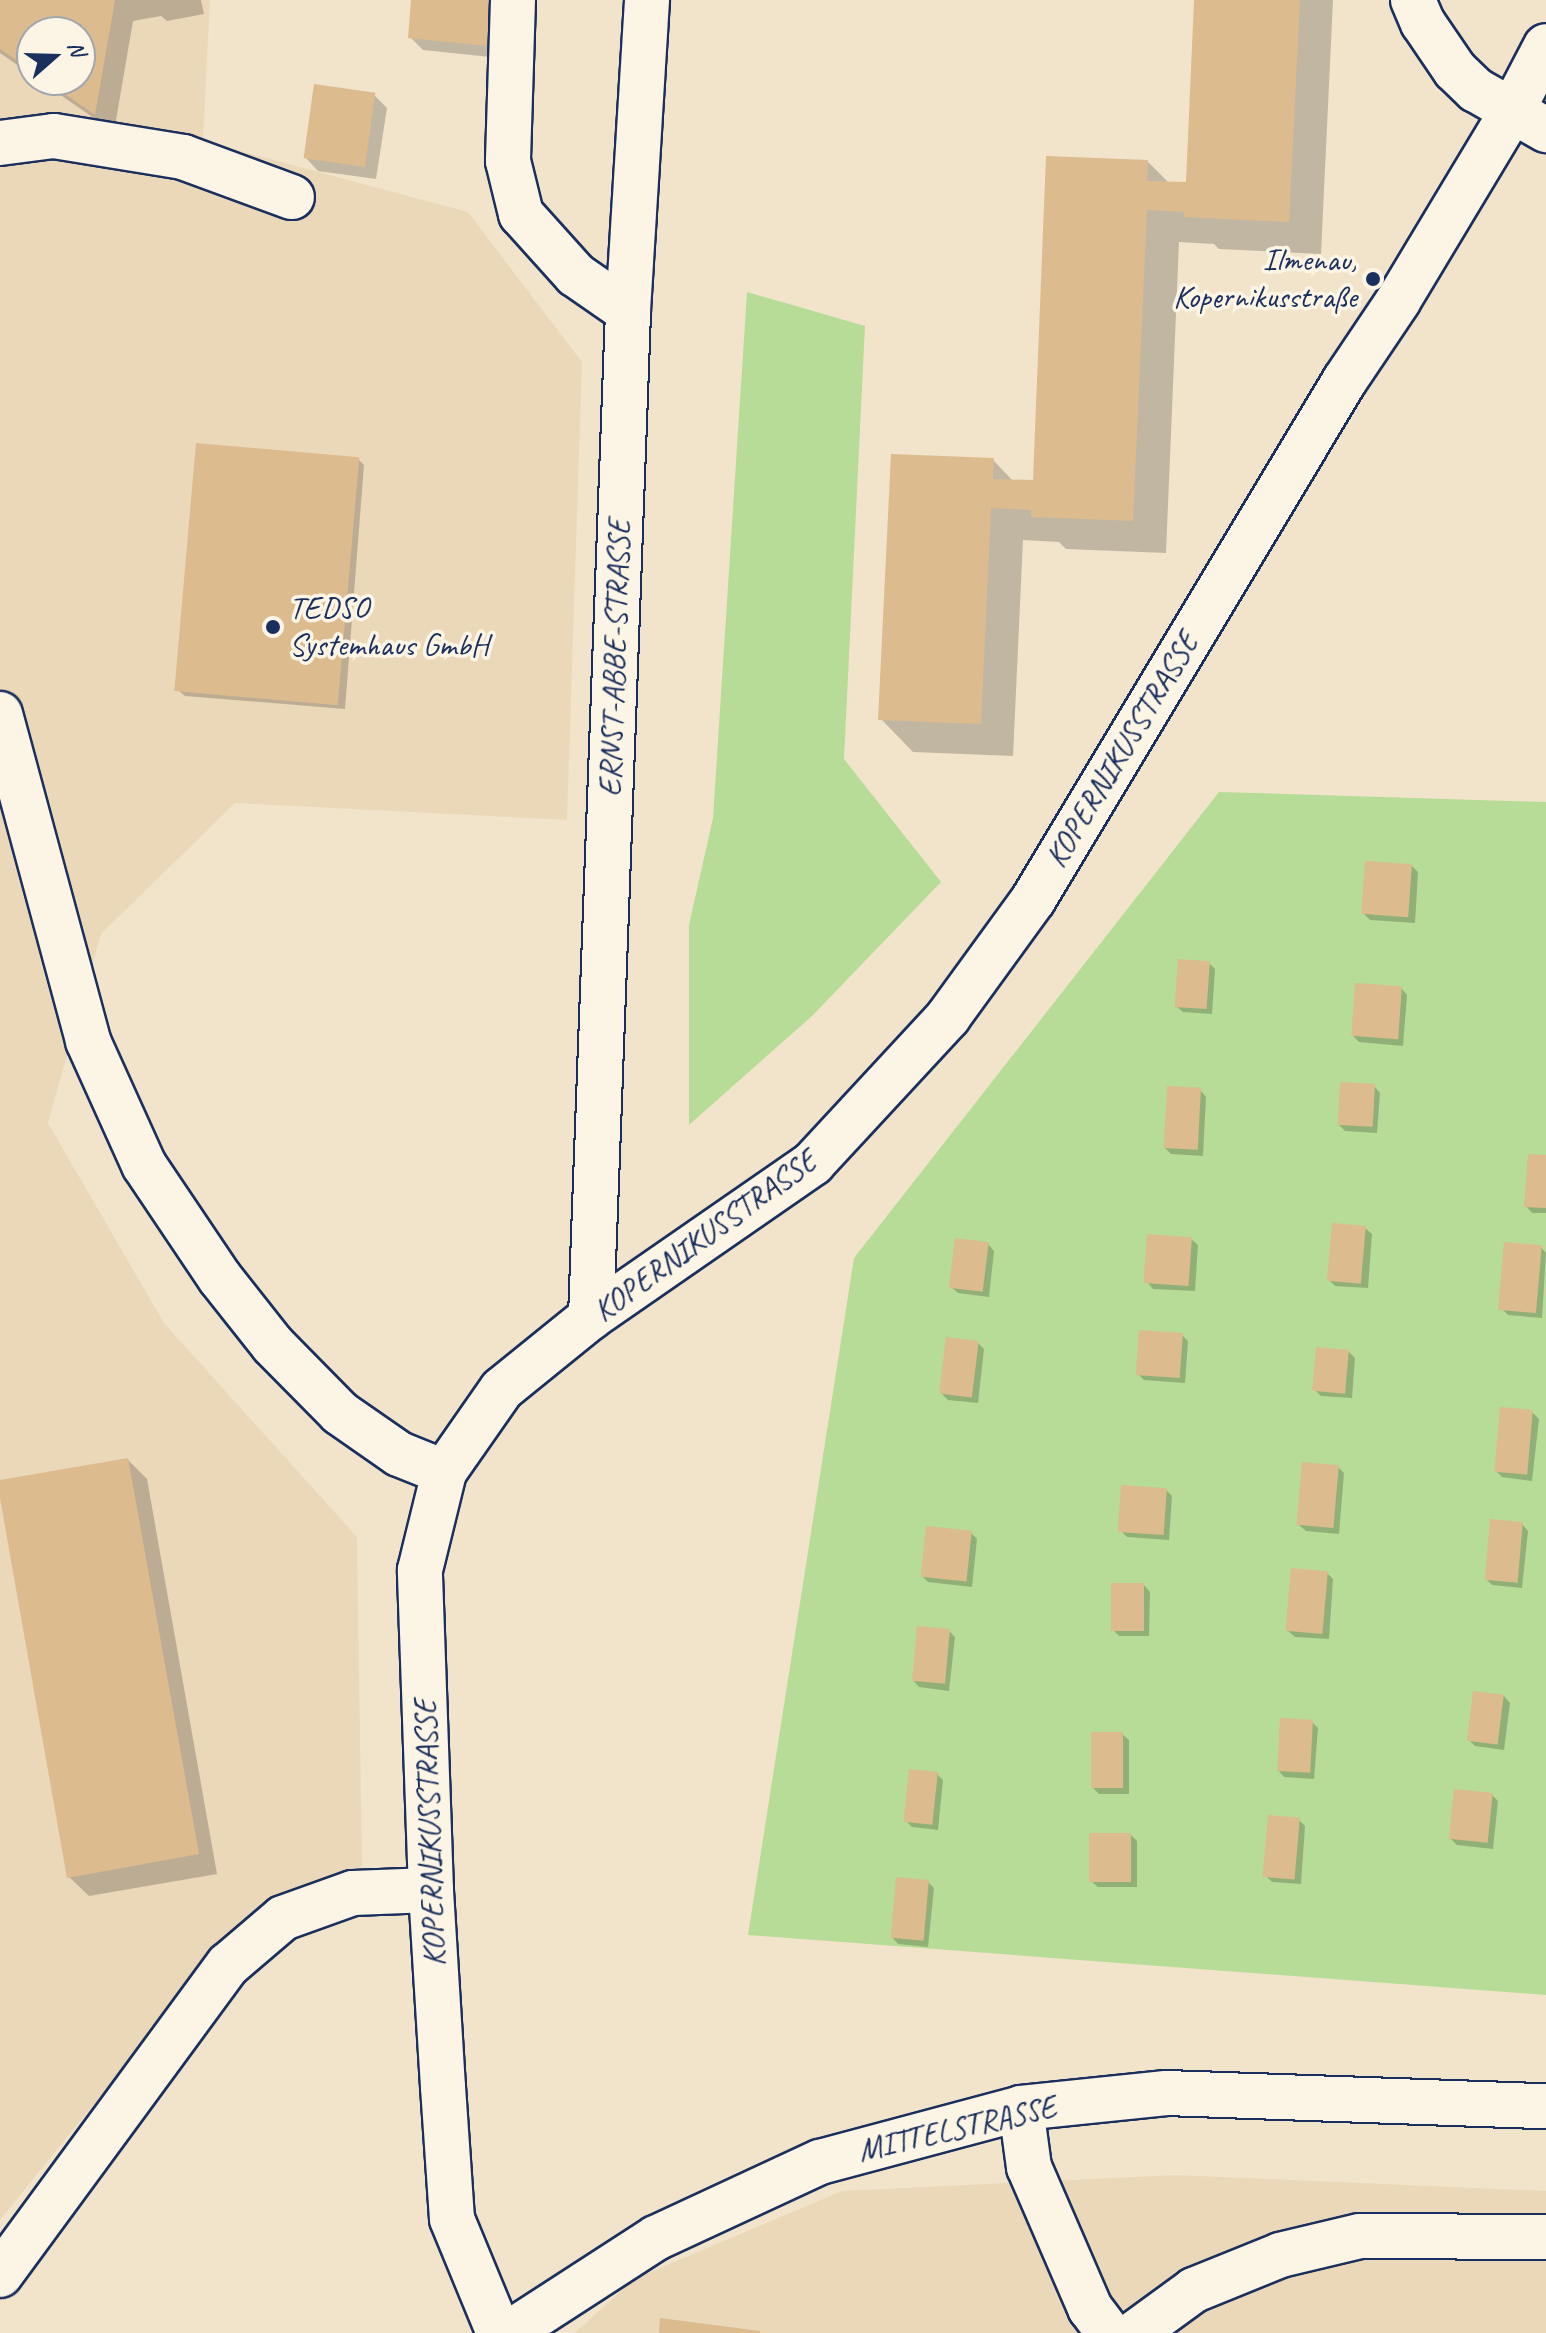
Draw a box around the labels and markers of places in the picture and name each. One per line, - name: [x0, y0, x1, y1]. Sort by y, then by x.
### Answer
- place label: Ilmenau, Kopernikusstraße: [1173, 242, 1357, 317]
- marker: Ilmenau, Kopernikusstraße: [1364, 270, 1382, 288]
- place label: TEDSO Systemhaus GmbH: [289, 590, 488, 665]
- marker: TEDSO Systemhaus GmbH: [264, 618, 282, 636]

